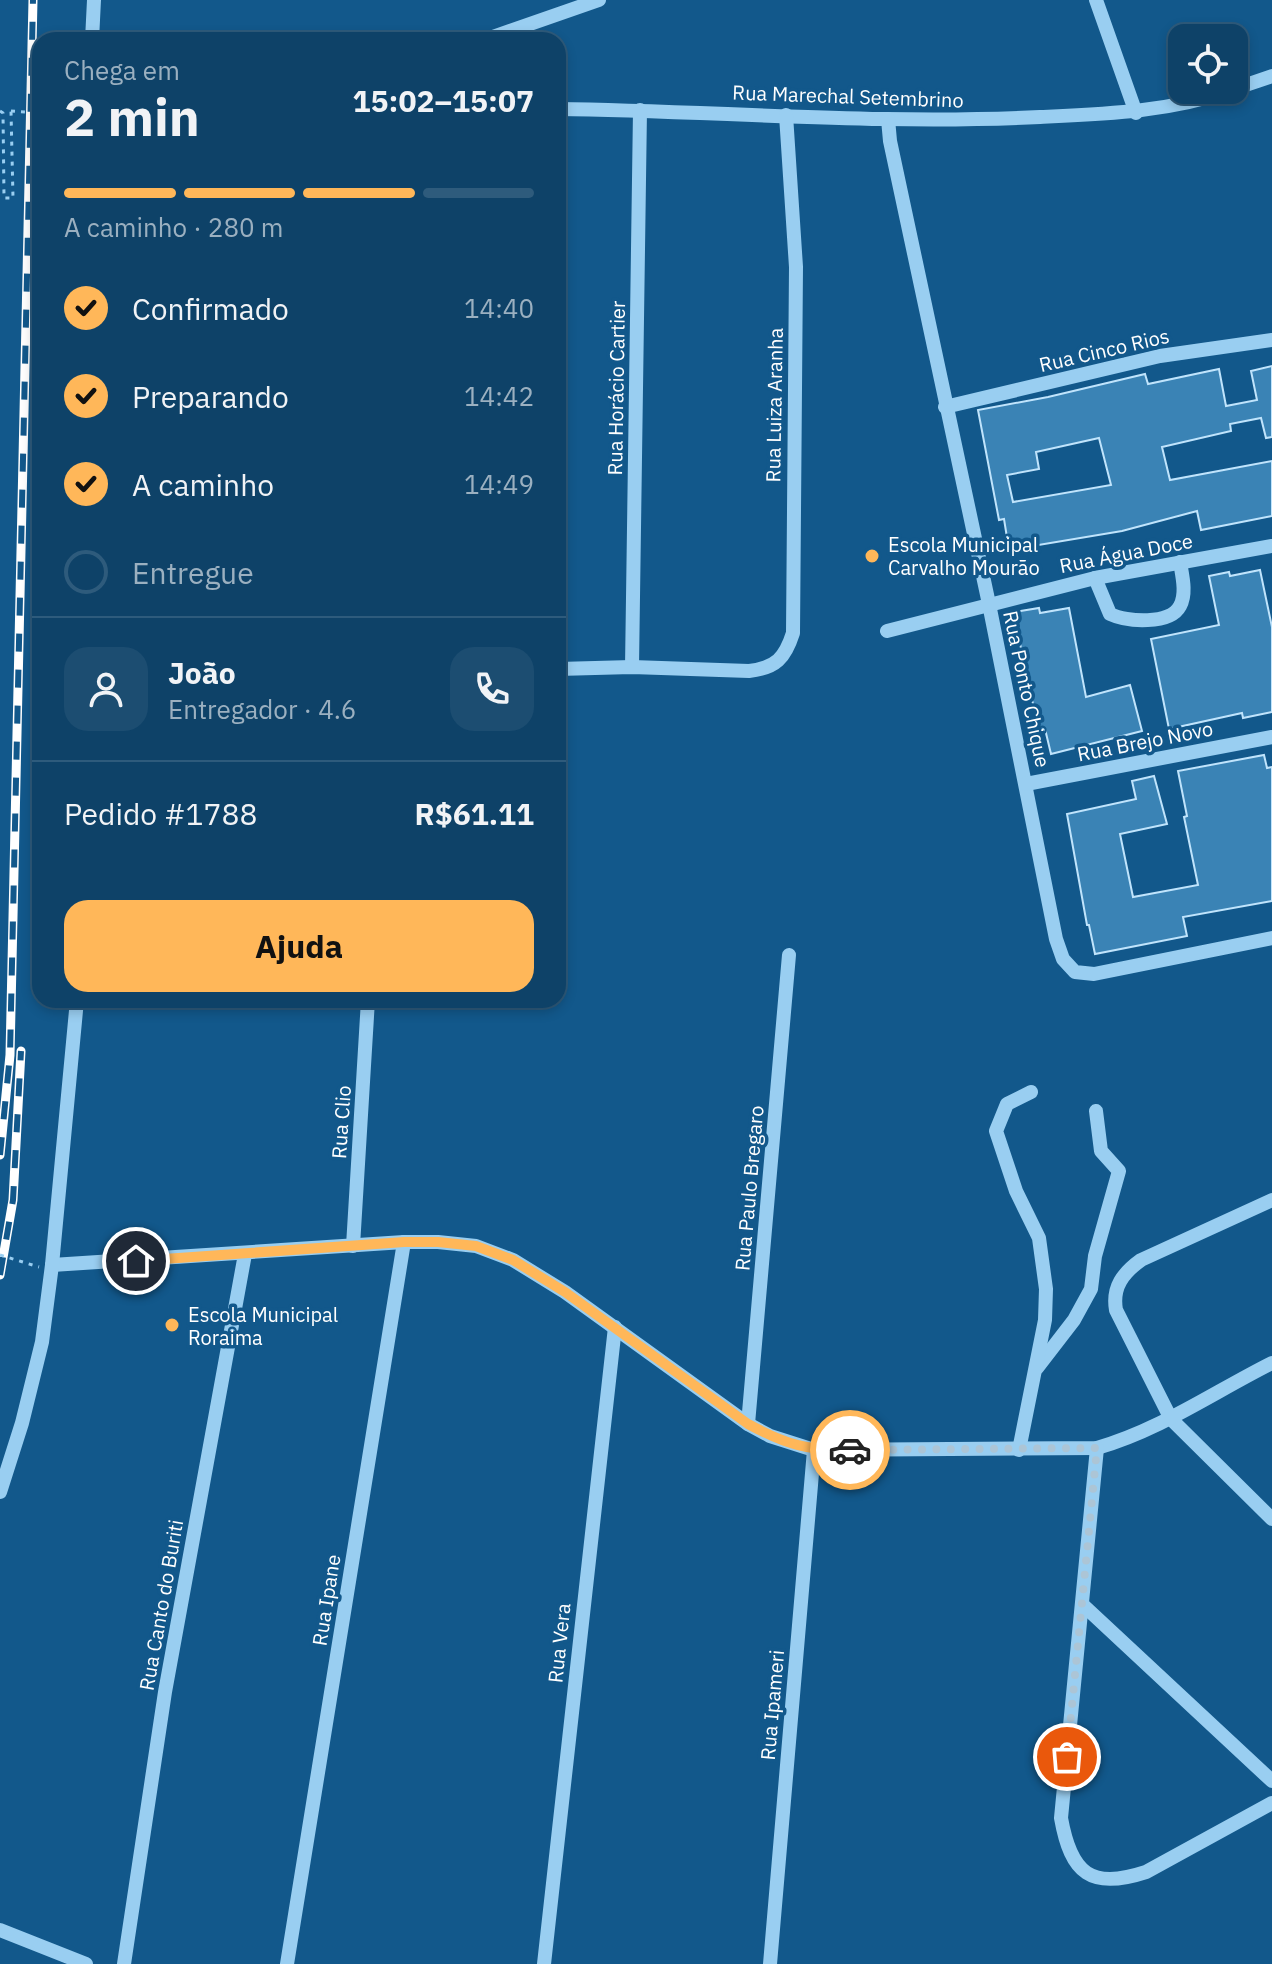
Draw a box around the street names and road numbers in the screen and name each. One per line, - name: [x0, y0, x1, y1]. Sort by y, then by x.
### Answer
- street label: Rua Marechal Setembrino: [732, 78, 964, 114]
- street label: Rua Horácio Cartier: [601, 300, 631, 476]
- street label: Rua Cinco Rios: [1036, 322, 1172, 378]
- street label: Rua Luiza Aranha: [759, 327, 789, 483]
- street label: Rua Água Doce: [1057, 527, 1195, 579]
- street label: Rua Ponto Chique: [997, 608, 1057, 770]
- street label: Rua Brejo Novo: [1075, 715, 1215, 767]
- street label: Rua Clio: [325, 1084, 357, 1160]
- street label: Rua Paulo Bregaro: [728, 1104, 770, 1272]
- street label: Rua Canto do Buriti: [133, 1517, 189, 1693]
- street label: Rua Ipane: [305, 1552, 347, 1648]
- street label: Rua Vera: [541, 1601, 577, 1684]
- street label: Rua Ipameri: [754, 1649, 790, 1761]

